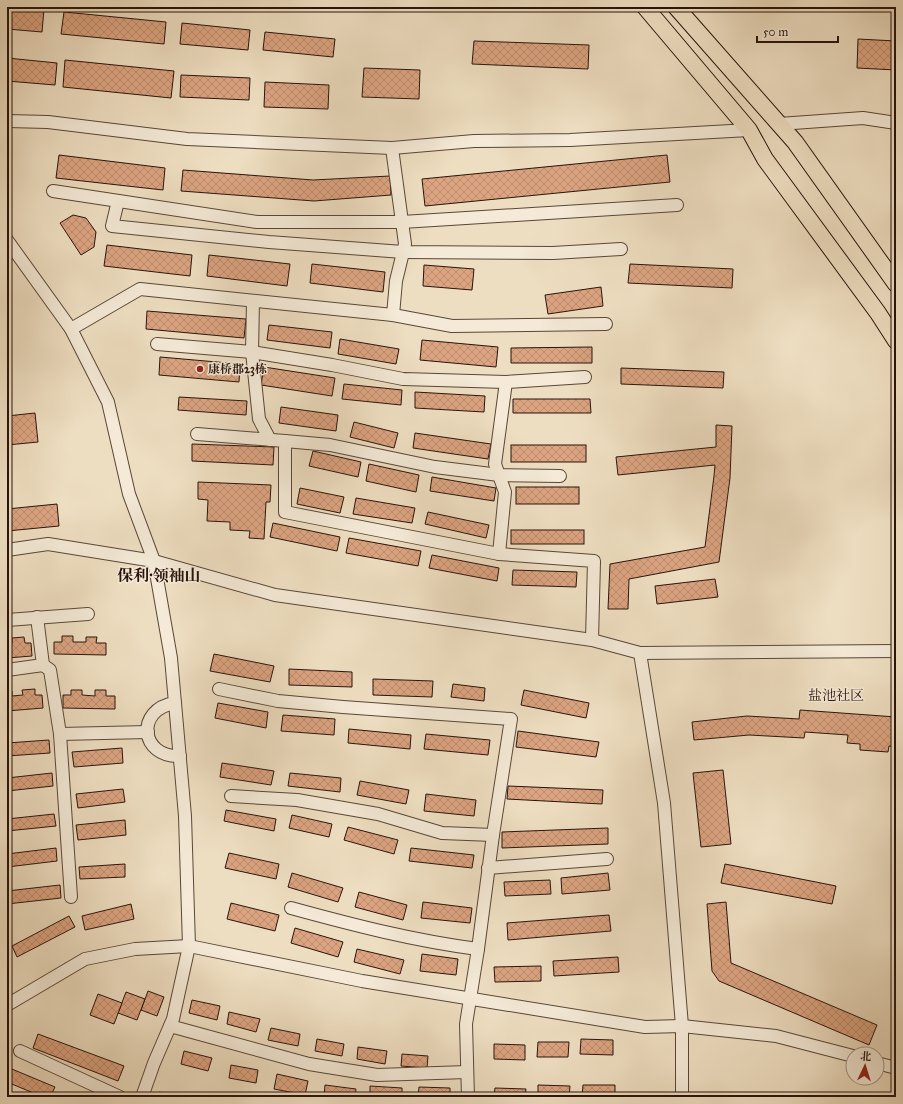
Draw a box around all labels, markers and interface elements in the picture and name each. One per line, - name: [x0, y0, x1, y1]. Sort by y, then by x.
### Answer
- scale bar: [757, 18, 838, 44]
- text: 50 m: [763, 25, 788, 39]
- place label: 康桥郡23栋: [208, 362, 267, 377]
- marker: 康桥郡23栋: [195, 364, 205, 374]
- district label: 保利·领袖山: [117, 566, 201, 585]
- district label: 盐池社区: [808, 687, 864, 704]
- north arrow: [845, 1046, 885, 1086]
- text: 北: [860, 1050, 872, 1063]

